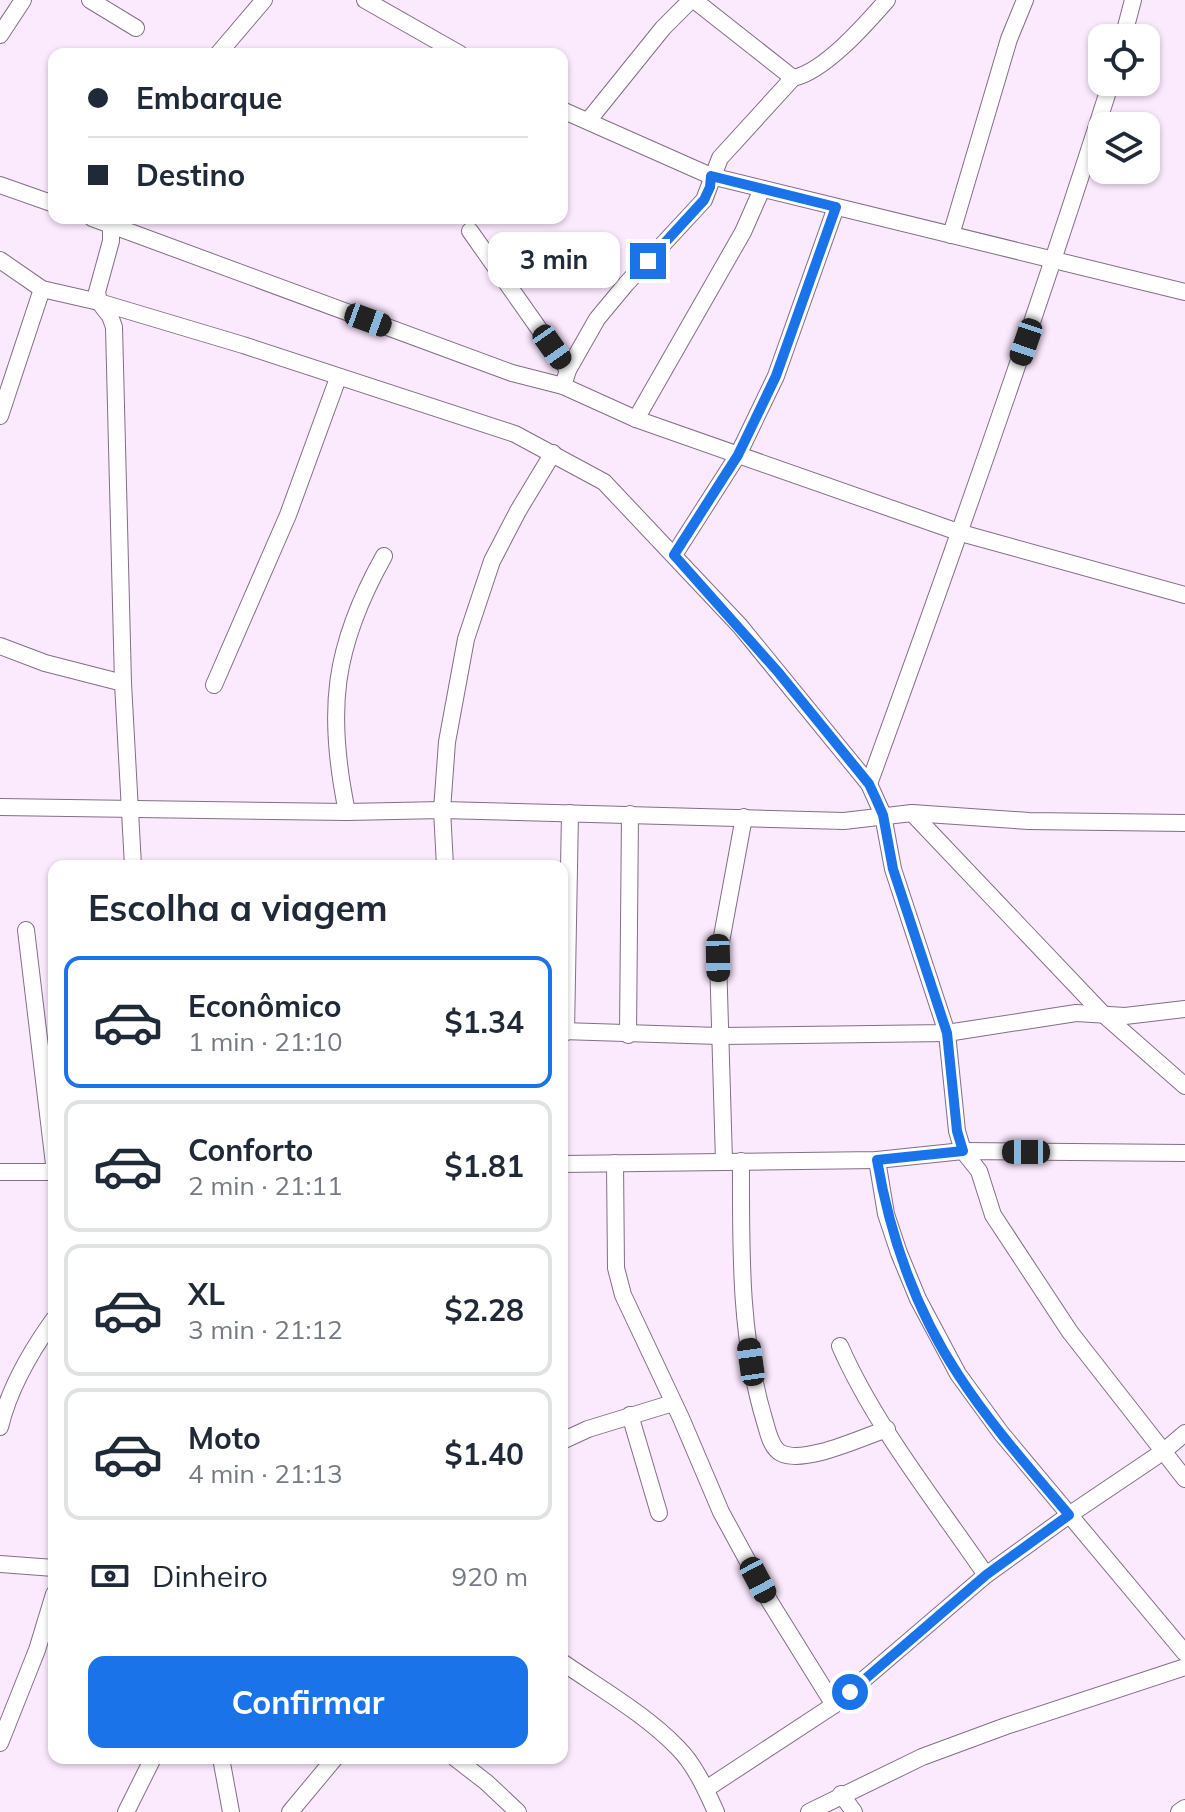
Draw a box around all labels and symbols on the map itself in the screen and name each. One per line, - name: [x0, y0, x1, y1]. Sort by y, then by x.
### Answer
- callout: 3 min: [488, 233, 620, 289]
- route end: [630, 243, 666, 279]
- car: [341, 301, 395, 339]
- car: [1007, 315, 1045, 369]
- car: [528, 320, 576, 374]
- car: [706, 934, 730, 982]
- car: [1002, 1140, 1050, 1164]
- car: [736, 1337, 766, 1387]
- car: [736, 1553, 780, 1607]
- route start: [832, 1674, 868, 1710]

